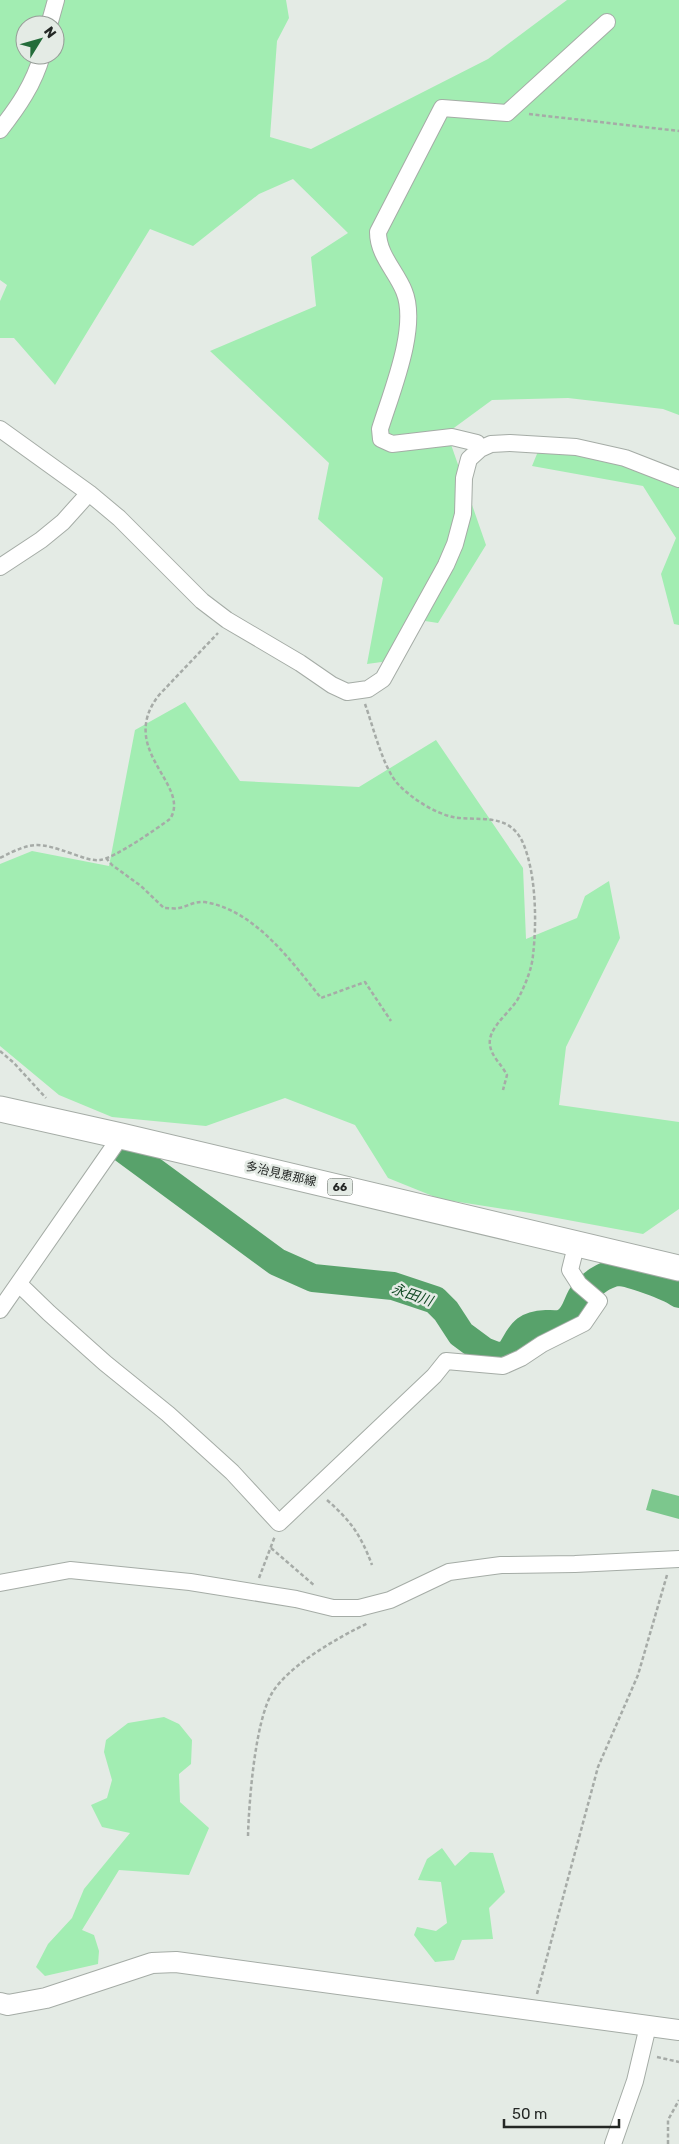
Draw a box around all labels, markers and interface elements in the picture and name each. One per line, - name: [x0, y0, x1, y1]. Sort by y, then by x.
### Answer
- north arrow: [15, 15, 65, 65]
- text: N: [40, 23, 60, 42]
- street label: 多治見恵那線: [244, 1159, 318, 1189]
- road number: 66: [328, 1178, 352, 1196]
- water label: 永田川: [389, 1280, 437, 1311]
- scale bar: [504, 2096, 619, 2128]
- text: 50 m: [512, 2105, 547, 2123]

